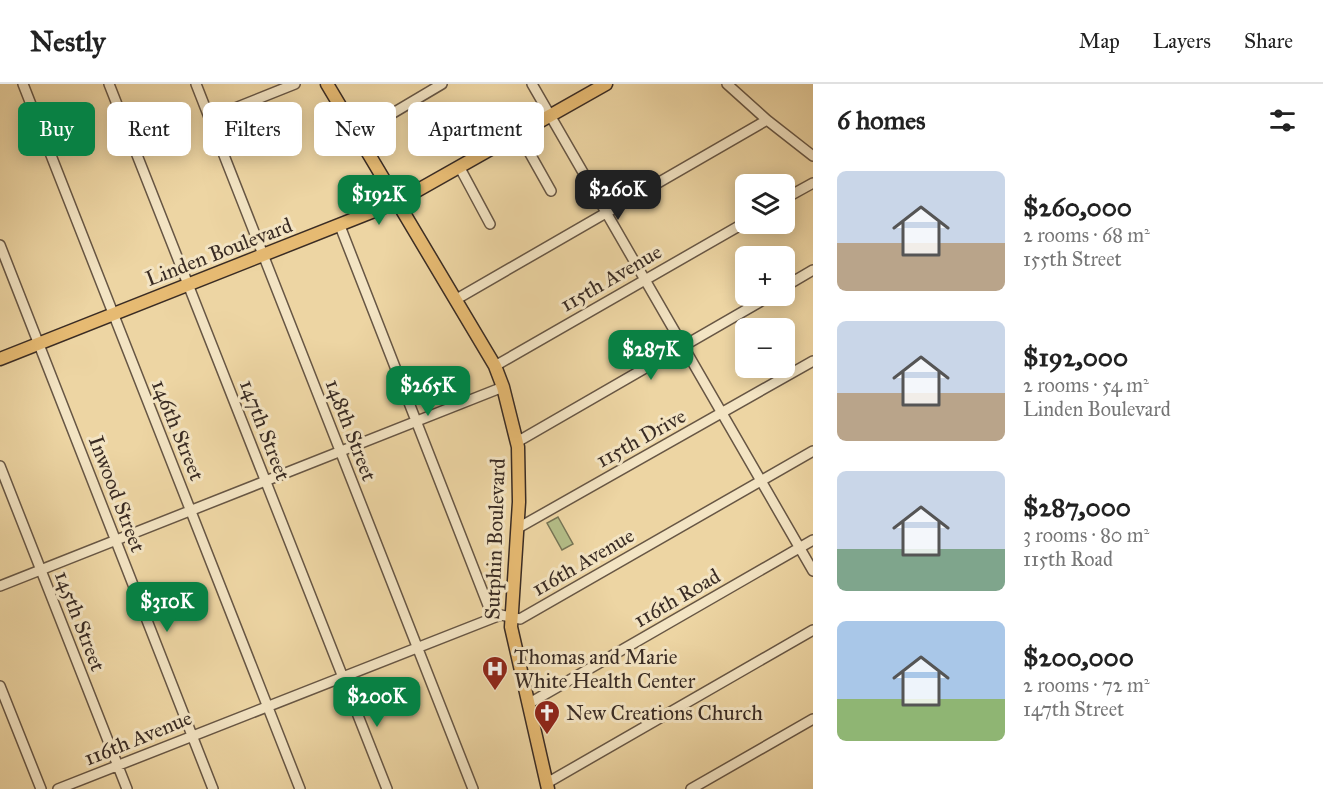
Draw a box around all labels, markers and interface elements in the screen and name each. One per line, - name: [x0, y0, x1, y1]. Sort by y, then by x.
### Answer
- text: Nestly: [30, 24, 105, 59]
- text: Map: [1079, 28, 1120, 54]
- text: Layers: [1153, 28, 1211, 54]
- text: Share: [1244, 28, 1293, 54]
- chip: Buy: [18, 102, 95, 156]
- chip: Rent: [107, 102, 191, 156]
- chip: Filters: [203, 102, 302, 156]
- chip: New: [314, 102, 396, 156]
- chip: Apartment: [408, 102, 544, 156]
- text: 6 homes: [837, 104, 926, 136]
- icon: filters: [1266, 104, 1299, 137]
- pin: $260K: [576, 170, 660, 221]
- map controls: [735, 174, 795, 378]
- button: layers: [735, 174, 795, 234]
- pin: $192K: [337, 175, 421, 226]
- text: $260K: [589, 177, 647, 201]
- text: $192K: [352, 182, 406, 206]
- text: $260,000: [1023, 191, 1132, 223]
- icon: home: [885, 195, 957, 267]
- street label: Linden Boulevard: [142, 212, 296, 292]
- text: 2 rooms · 68 m²: [1023, 223, 1150, 247]
- street label: 115th Avenue: [556, 238, 667, 317]
- button: +: [735, 246, 795, 306]
- text: 155th Street: [1023, 247, 1122, 271]
- button: −: [735, 318, 795, 378]
- pin: $287K: [609, 330, 693, 381]
- text: $287K: [622, 337, 680, 361]
- text: $192,000: [1023, 341, 1128, 373]
- icon: home: [885, 345, 957, 417]
- pin: $265K: [386, 366, 470, 417]
- text: $265K: [400, 373, 456, 397]
- text: 2 rooms · 54 m²: [1023, 373, 1149, 397]
- street label: 148th Street: [320, 375, 383, 485]
- street label: 146th Street: [146, 376, 210, 485]
- street label: 147th Street: [234, 376, 296, 485]
- text: Linden Boulevard: [1023, 397, 1171, 421]
- street label: 115th Drive: [592, 403, 691, 473]
- street label: Inwood Street: [83, 432, 151, 556]
- street label: Sutphin Boulevard: [479, 457, 511, 620]
- text: $287,000: [1023, 491, 1131, 523]
- icon: home: [885, 495, 957, 567]
- street label: 116th Avenue: [527, 522, 639, 602]
- text: 3 rooms · 80 m²: [1023, 523, 1149, 547]
- text: 115th Road: [1023, 547, 1113, 571]
- street label: 116th Road: [629, 563, 725, 633]
- street label: 145th Street: [49, 567, 111, 675]
- pin: $310K: [125, 582, 209, 633]
- text: $310K: [140, 589, 194, 613]
- text: $200,000: [1023, 641, 1134, 673]
- place label: Thomas and Marie White Health Center: [514, 644, 695, 694]
- icon: home: [885, 645, 957, 717]
- hospital icon: Thomas and Marie White Health Center: [480, 654, 510, 692]
- text: 2 rooms · 72 m²: [1023, 673, 1150, 697]
- pin: $200K: [335, 677, 419, 728]
- text: $200K: [347, 684, 407, 708]
- text: 147th Street: [1023, 697, 1124, 721]
- church icon: New Creations Church: [532, 698, 562, 736]
- place label: New Creations Church: [566, 700, 763, 726]
- street label: 116th Avenue: [80, 705, 196, 771]

